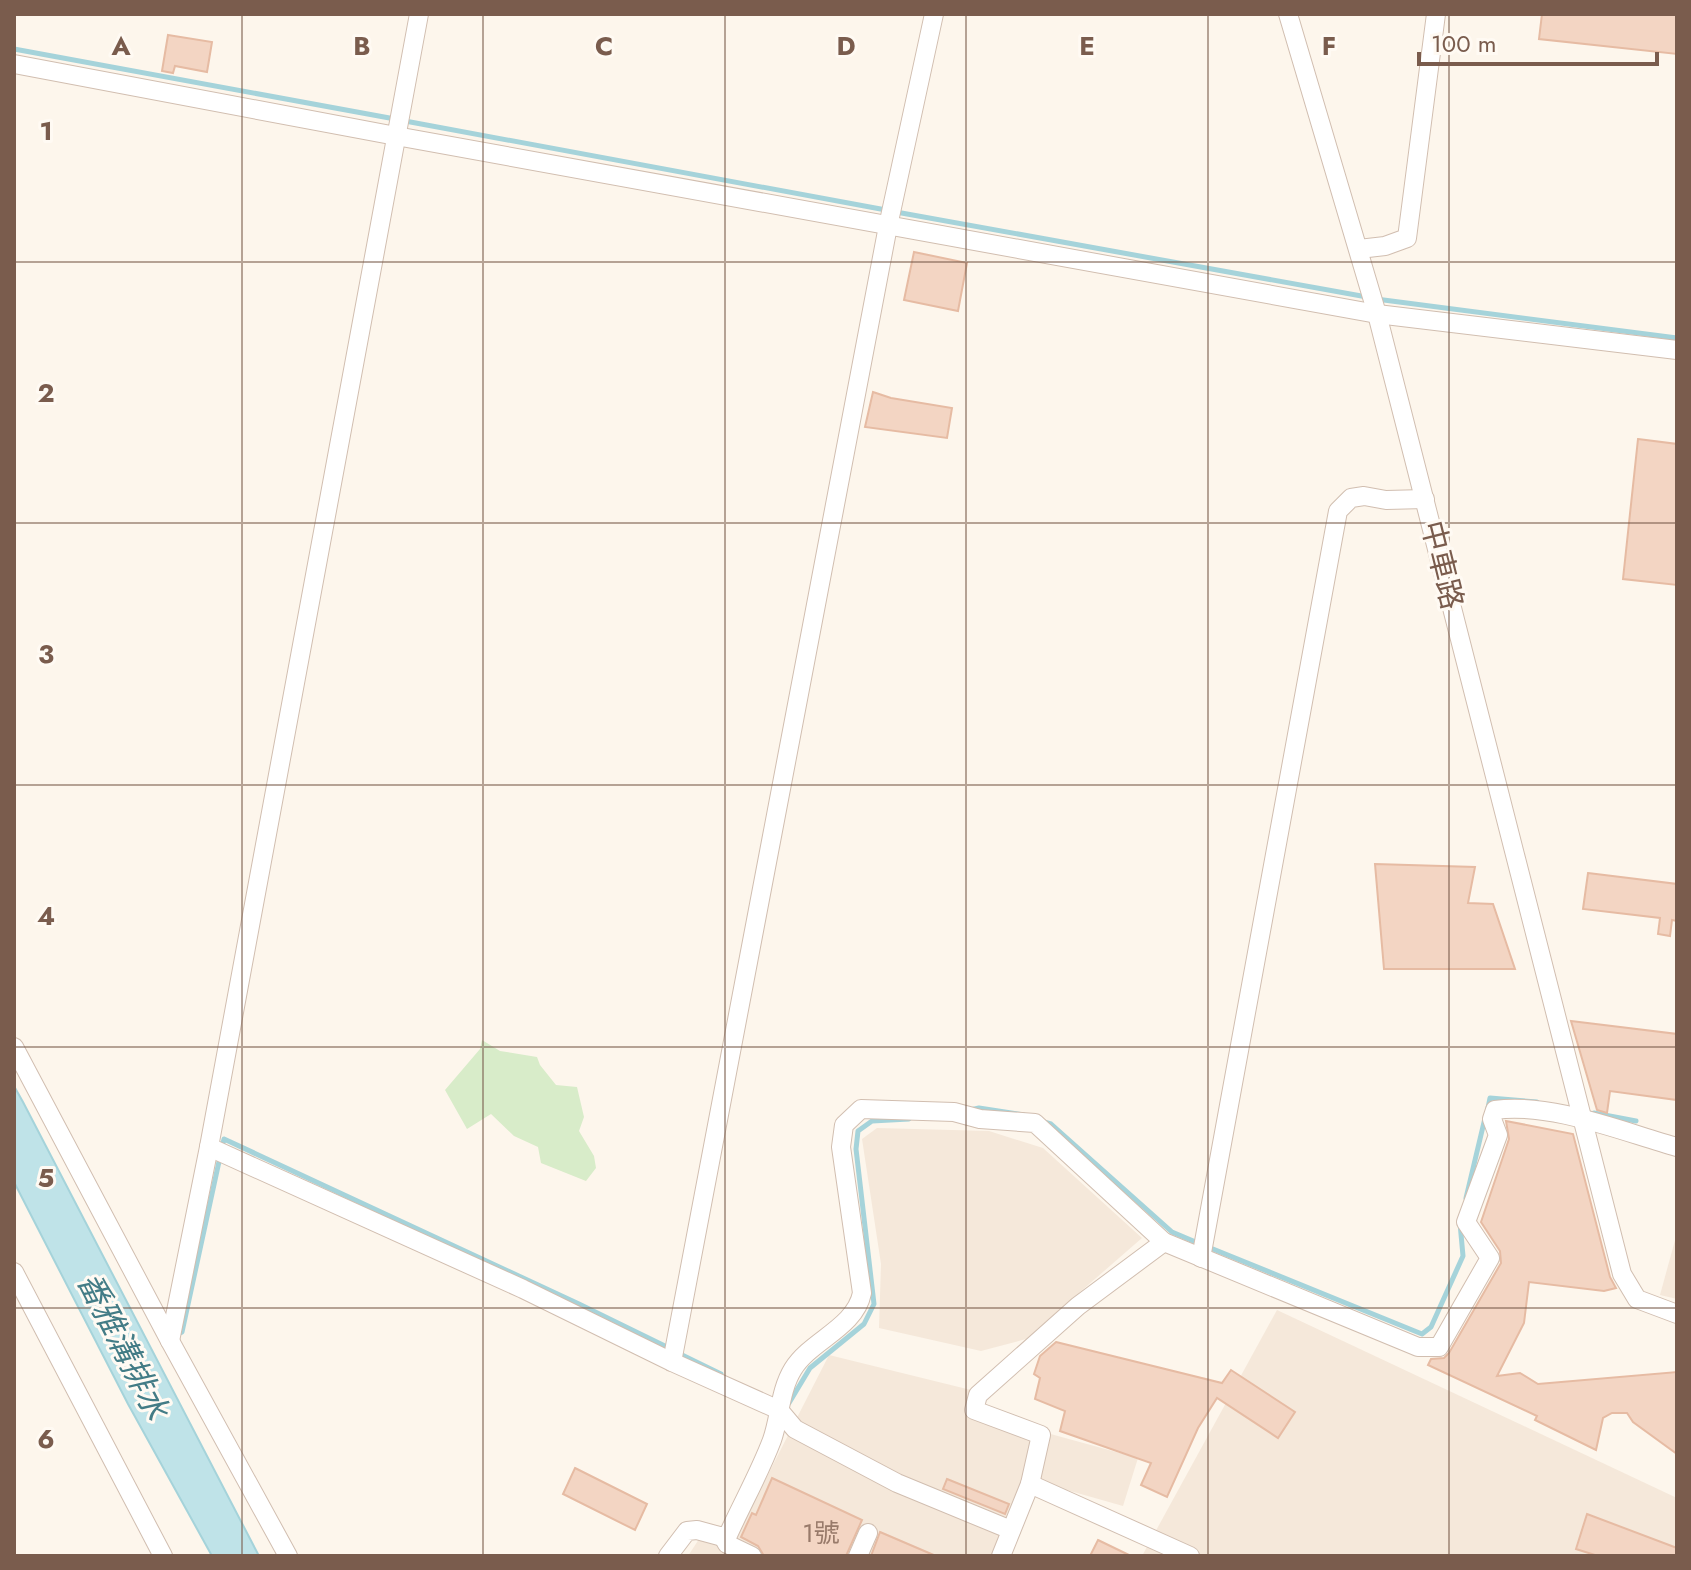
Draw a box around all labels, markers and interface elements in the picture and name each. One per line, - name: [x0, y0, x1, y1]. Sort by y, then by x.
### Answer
- scale bar: [1419, 16, 1657, 66]
- text: 100 m: [1431, 26, 1497, 61]
- text: A: [110, 27, 131, 65]
- text: B: [353, 27, 371, 65]
- text: C: [595, 27, 613, 65]
- text: D: [836, 27, 856, 65]
- text: E: [1079, 27, 1095, 65]
- text: F: [1322, 27, 1336, 65]
- text: 1: [39, 112, 53, 150]
- text: 2: [37, 374, 55, 412]
- street label: 中車路: [1411, 516, 1474, 614]
- text: 3: [38, 635, 54, 673]
- text: 4: [37, 897, 55, 935]
- text: 5: [38, 1159, 54, 1197]
- water label: 番雅溝排水: [66, 1264, 181, 1429]
- text: 6: [37, 1420, 55, 1458]
- house number: 1號: [802, 1514, 840, 1552]

